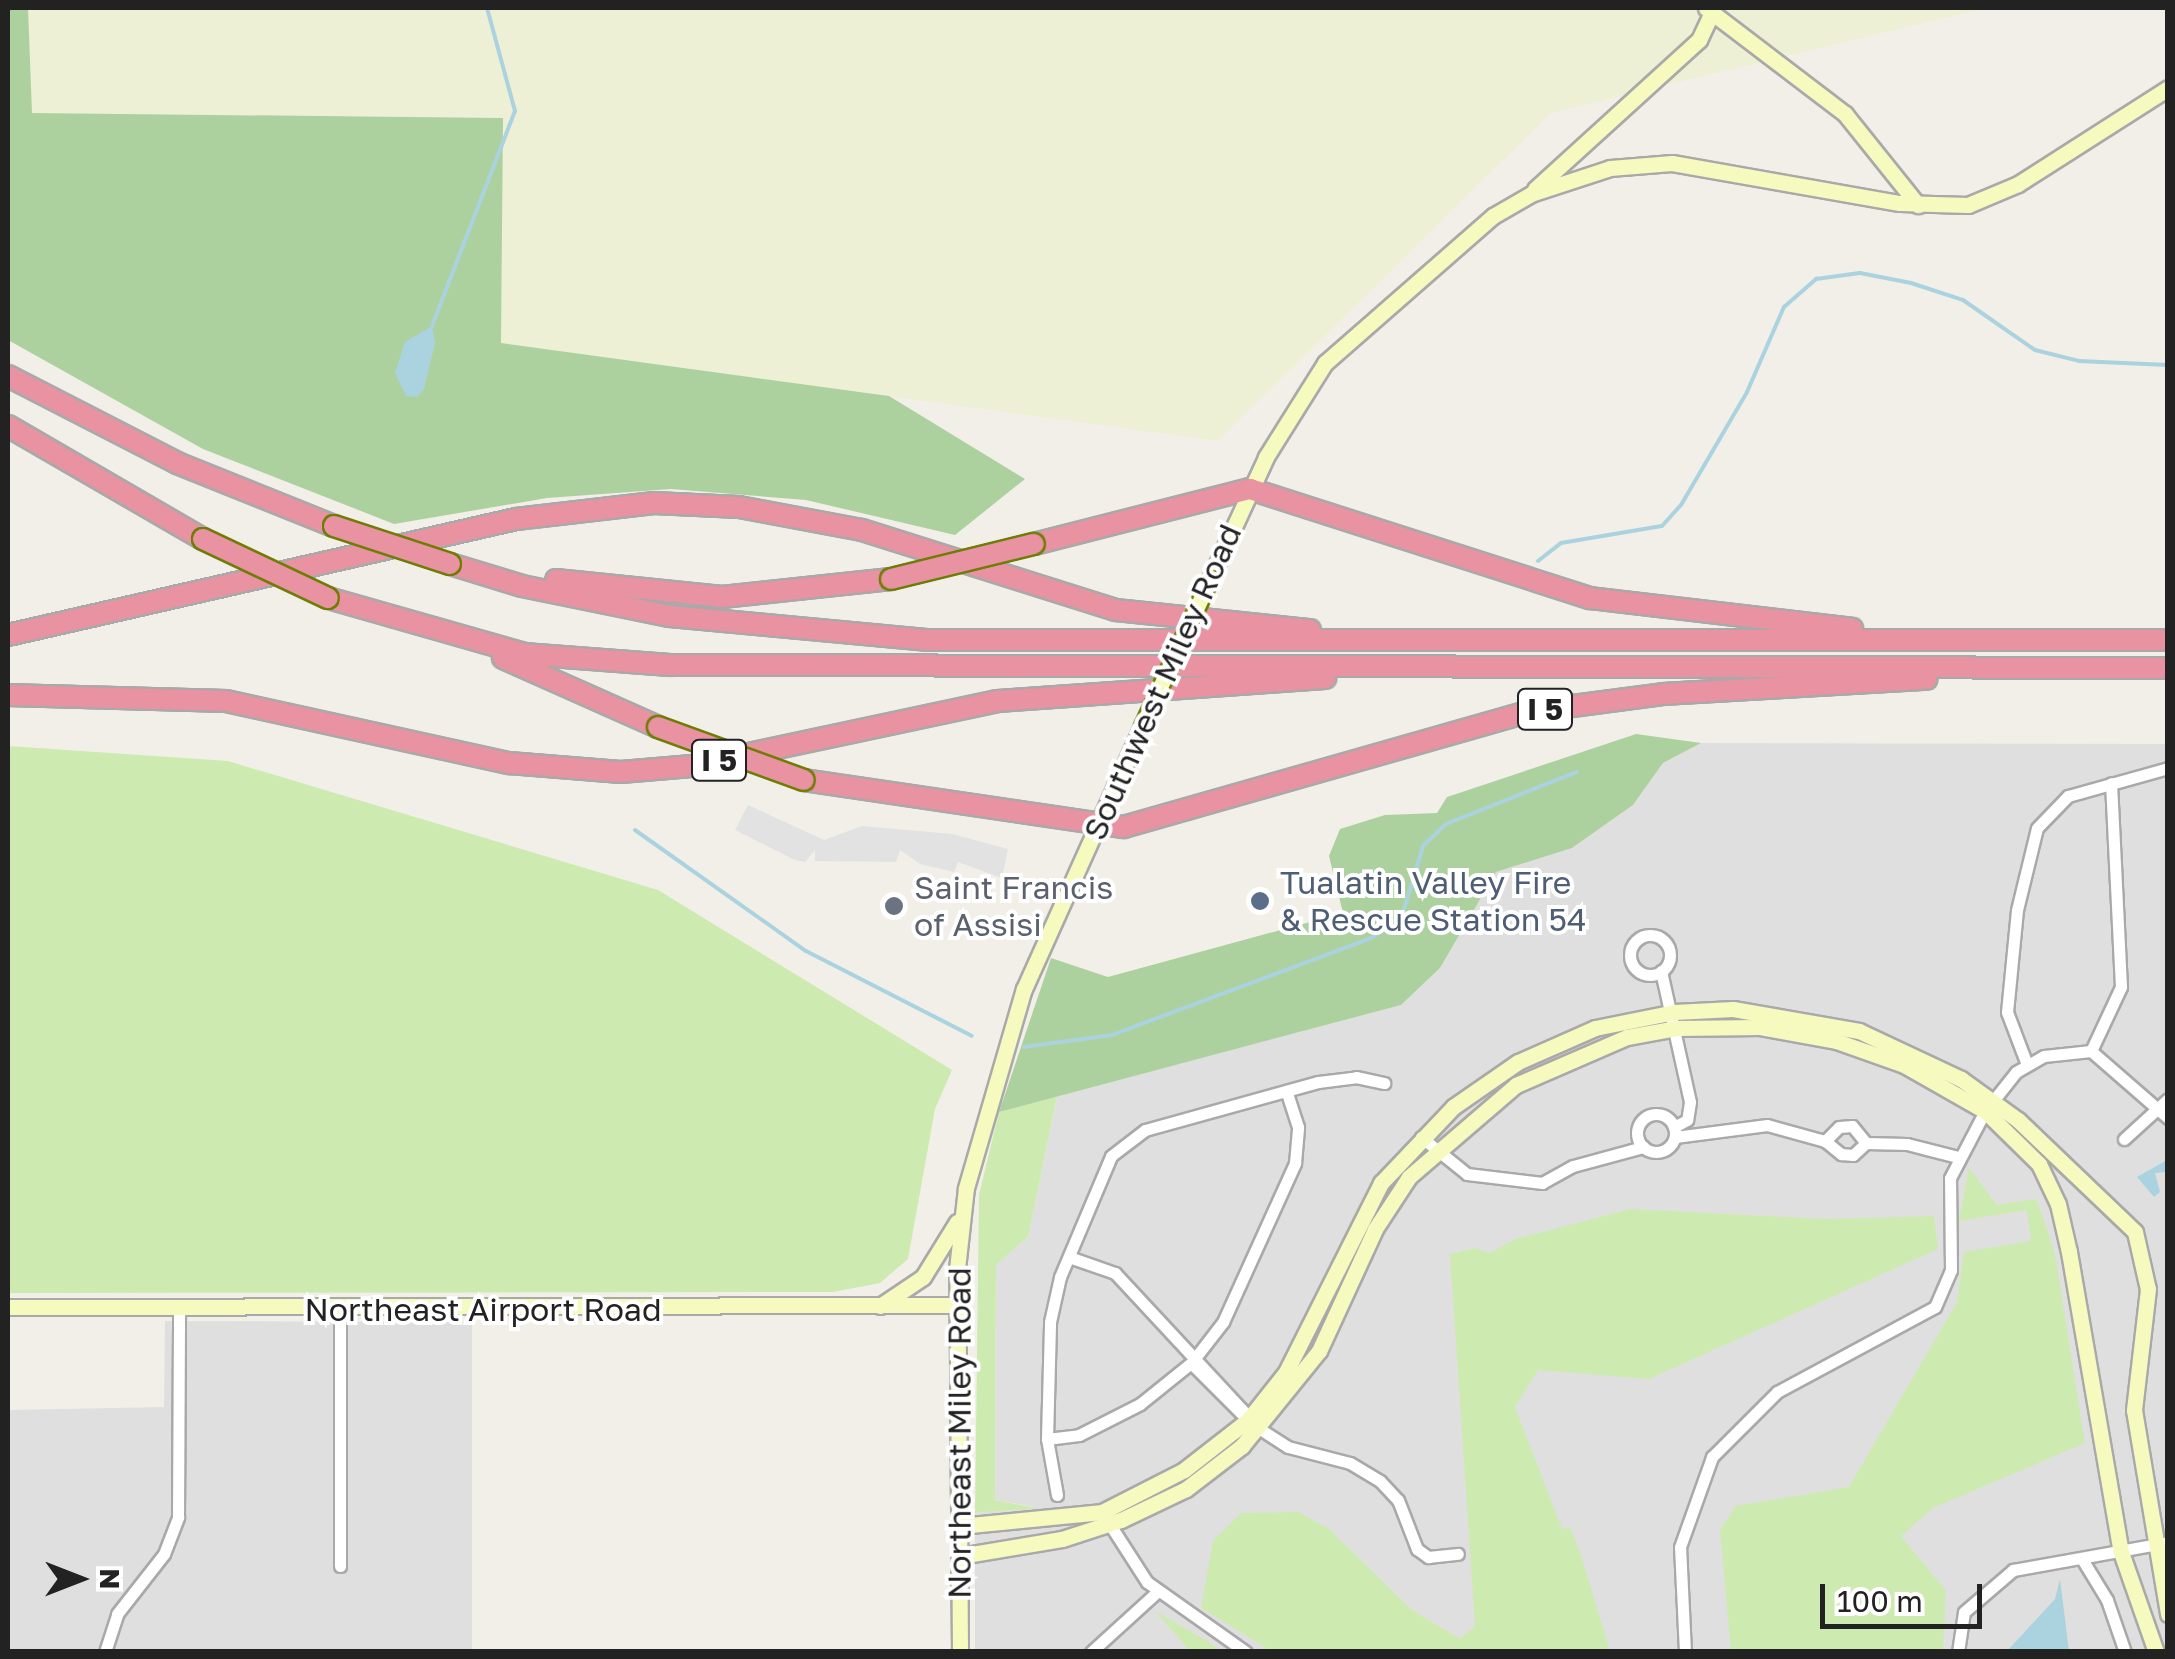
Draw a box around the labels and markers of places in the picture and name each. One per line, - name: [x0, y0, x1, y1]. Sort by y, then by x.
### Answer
- place label: Tualatin Valley Fire & Rescue Station 54: [1280, 864, 1586, 939]
- place label: Saint Francis of Assisi: [914, 869, 1113, 944]
- marker: Tualatin Valley Fire & Rescue Station 54: [1249, 890, 1271, 912]
- marker: Saint Francis of Assisi: [883, 895, 905, 917]

